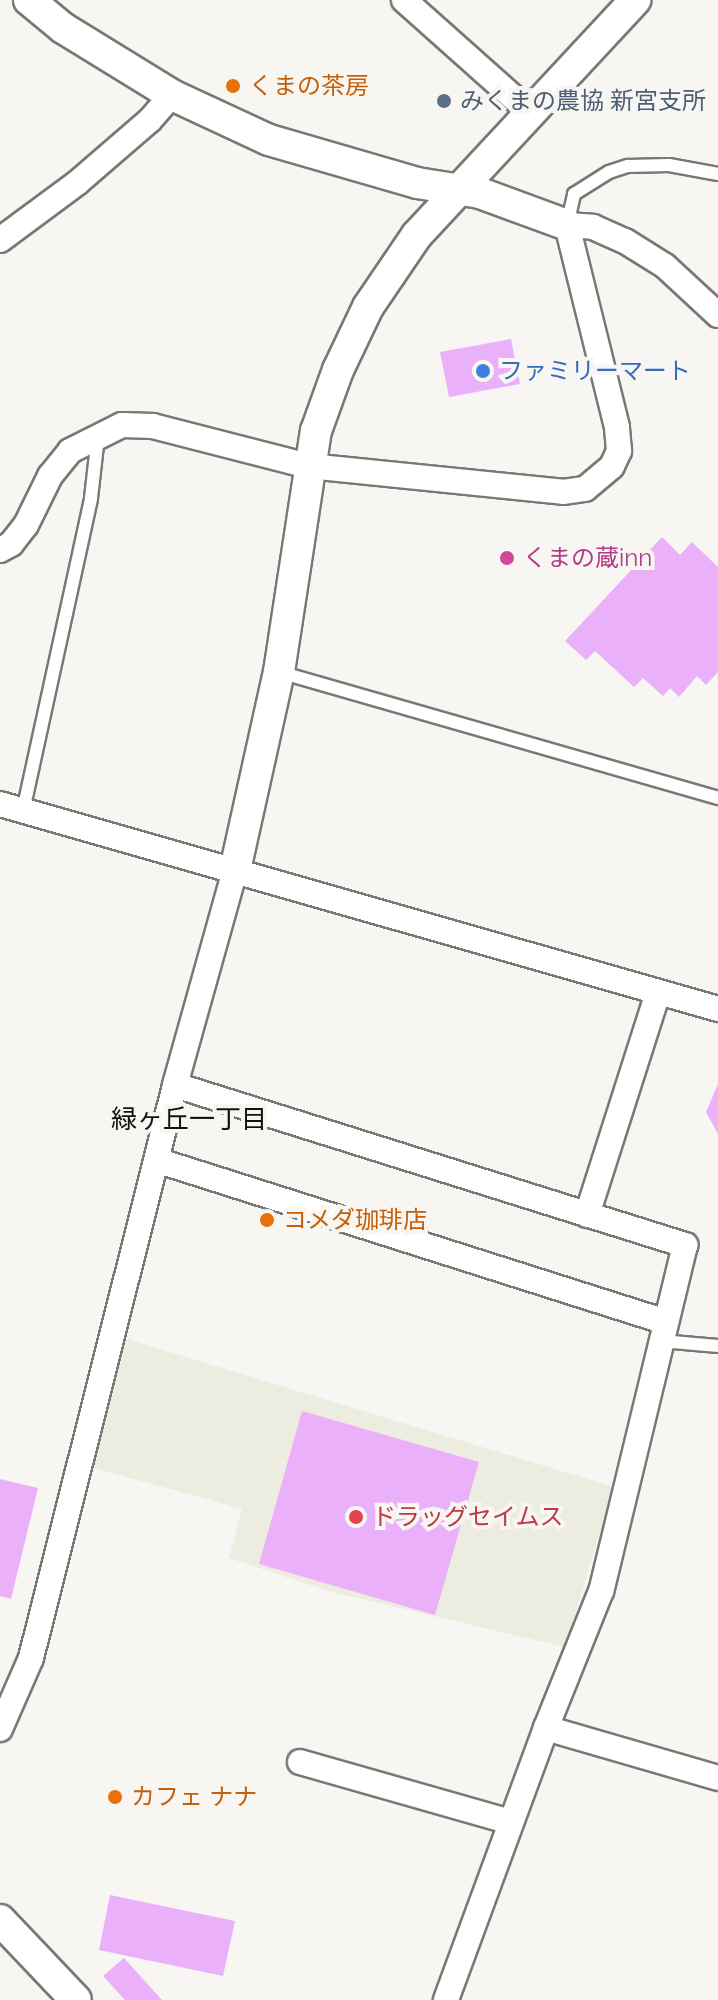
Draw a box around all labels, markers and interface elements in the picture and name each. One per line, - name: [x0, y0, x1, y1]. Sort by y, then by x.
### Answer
- place label: くまの茶房: [249, 72, 369, 100]
- marker: くまの茶房: [224, 77, 242, 95]
- place label: みくまの農協 新宮支所: [460, 87, 706, 115]
- marker: みくまの農協 新宮支所: [435, 92, 453, 110]
- place label: ファミリーマート: [499, 357, 691, 385]
- marker: ファミリーマート: [474, 362, 492, 380]
- place label: くまの蔵inn: [523, 544, 652, 572]
- marker: くまの蔵inn: [498, 549, 516, 567]
- district label: 緑ヶ丘一丁目: [111, 1104, 267, 1136]
- place label: コメダ珈琲店: [283, 1206, 427, 1234]
- marker: コメダ珈琲店: [258, 1211, 276, 1229]
- place label: ドラッグセイムス: [372, 1503, 564, 1531]
- marker: ドラッグセイムス: [347, 1508, 365, 1526]
- place label: カフェ ナナ: [131, 1783, 257, 1811]
- marker: カフェ ナナ: [106, 1788, 124, 1806]

